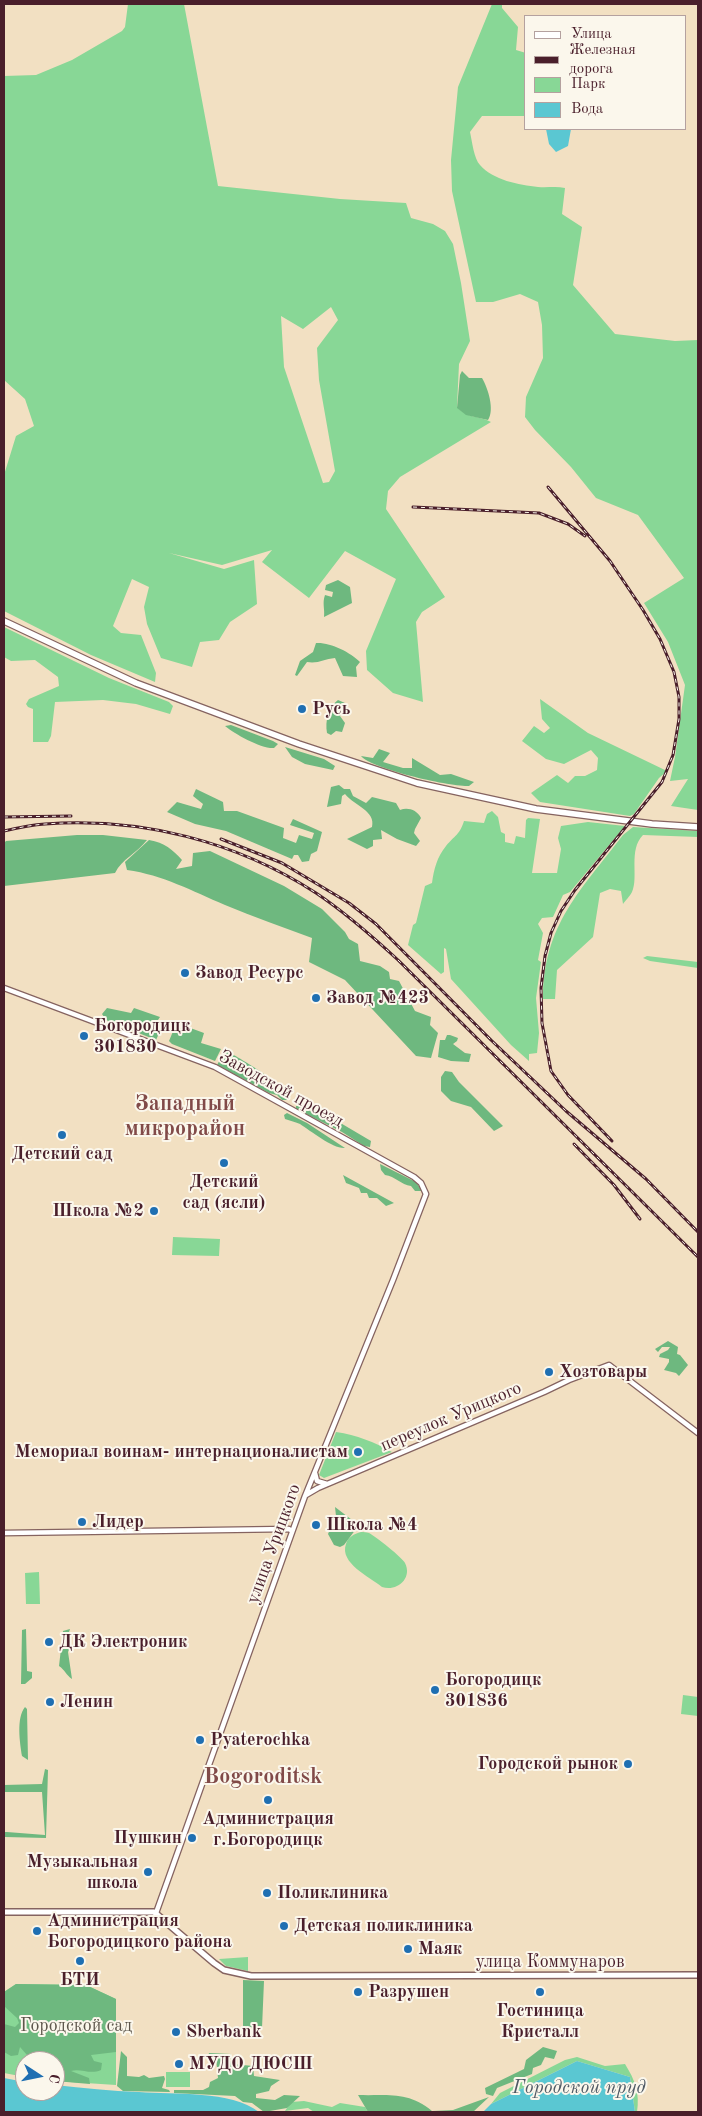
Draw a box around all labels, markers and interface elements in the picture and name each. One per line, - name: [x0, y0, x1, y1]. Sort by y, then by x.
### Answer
- legend: [524, 15, 687, 130]
- text: Улица: [571, 27, 612, 42]
- text: Железная дорога: [569, 43, 636, 77]
- text: Парк: [571, 77, 606, 92]
- text: Вода: [571, 102, 603, 117]
- place label: Русь: [312, 698, 350, 720]
- marker: Русь: [296, 703, 308, 715]
- place label: Завод Ресурс: [195, 962, 304, 984]
- marker: Завод Ресурс: [179, 967, 191, 979]
- place label: Завод №423: [326, 987, 429, 1009]
- marker: Завод №423: [310, 992, 322, 1004]
- place label: Богородицк 301830: [94, 1015, 190, 1058]
- marker: Богородицк 301830: [78, 1030, 90, 1042]
- street label: Заводской проезд: [215, 1046, 347, 1132]
- district label: Западный микрорайон: [125, 1091, 245, 1142]
- marker: Детский сад: [56, 1129, 68, 1141]
- place label: Детский сад: [12, 1143, 112, 1165]
- marker: Детский сад (ясли): [218, 1157, 230, 1169]
- place label: Детский сад (ясли): [183, 1171, 265, 1214]
- place label: Школа №2: [52, 1200, 144, 1222]
- marker: Школа №2: [148, 1205, 160, 1217]
- place label: Хозтовары: [559, 1361, 647, 1383]
- marker: Хозтовары: [543, 1366, 555, 1378]
- street label: переулок Урицкого: [377, 1377, 525, 1457]
- place label: Мемориал воинам- интернационалистам: [15, 1441, 348, 1463]
- marker: Мемориал воинам- интернационалистам: [352, 1446, 364, 1458]
- street label: улица Урицкого: [242, 1481, 306, 1607]
- place label: Лидер: [92, 1511, 144, 1533]
- place label: Школа №4: [326, 1514, 418, 1536]
- marker: Лидер: [76, 1516, 88, 1528]
- marker: Школа №4: [310, 1519, 322, 1531]
- place label: ДК Электроник: [59, 1631, 188, 1653]
- marker: ДК Электроник: [43, 1636, 55, 1648]
- place label: Богородицк 301836: [445, 1669, 541, 1712]
- marker: Богородицк 301836: [429, 1684, 441, 1696]
- place label: Ленин: [60, 1691, 113, 1713]
- marker: Ленин: [44, 1696, 56, 1708]
- place label: Pyaterochka: [210, 1729, 310, 1751]
- marker: Pyaterochka: [194, 1734, 206, 1746]
- place label: Городской рынок: [477, 1753, 618, 1775]
- marker: Городской рынок: [622, 1758, 634, 1770]
- district label: Bogoroditsk: [204, 1764, 322, 1790]
- marker: Администрация г.Богородицк: [262, 1794, 274, 1806]
- place label: Администрация г.Богородицк: [202, 1808, 334, 1850]
- place label: Пушкин: [114, 1827, 182, 1849]
- marker: Пушкин: [186, 1832, 198, 1844]
- place label: Музыкальная школа: [27, 1851, 138, 1894]
- marker: Музыкальная школа: [142, 1866, 154, 1878]
- place label: Поликлиника: [277, 1882, 388, 1904]
- marker: Поликлиника: [261, 1887, 273, 1899]
- place label: Администрация Богородицкого района: [47, 1910, 232, 1952]
- place label: Детская поликлиника: [294, 1915, 473, 1937]
- marker: Детская поликлиника: [278, 1920, 290, 1932]
- marker: Администрация Богородицкого района: [31, 1925, 43, 1937]
- place label: Маяк: [418, 1938, 462, 1960]
- marker: Маяк: [402, 1943, 414, 1955]
- street label: улица Коммунаров: [475, 1951, 625, 1973]
- marker: БТИ: [74, 1955, 86, 1967]
- place label: БТИ: [60, 1969, 100, 1991]
- place label: Разрушен: [368, 1981, 449, 2003]
- marker: Разрушен: [352, 1986, 364, 1998]
- marker: Гостиница Кристалл: [534, 1986, 546, 1998]
- place label: Гостиница Кристалл: [496, 2000, 584, 2042]
- park label: Городской сад: [20, 2015, 132, 2037]
- place label: Sberbank: [186, 2021, 262, 2043]
- marker: Sberbank: [170, 2026, 182, 2038]
- north arrow: [15, 2051, 65, 2101]
- place label: МУДО ДЮСШ: [189, 2053, 313, 2075]
- marker: МУДО ДЮСШ: [173, 2058, 185, 2070]
- text: С: [46, 2073, 61, 2085]
- water label: Городской пруд: [512, 2077, 646, 2099]

